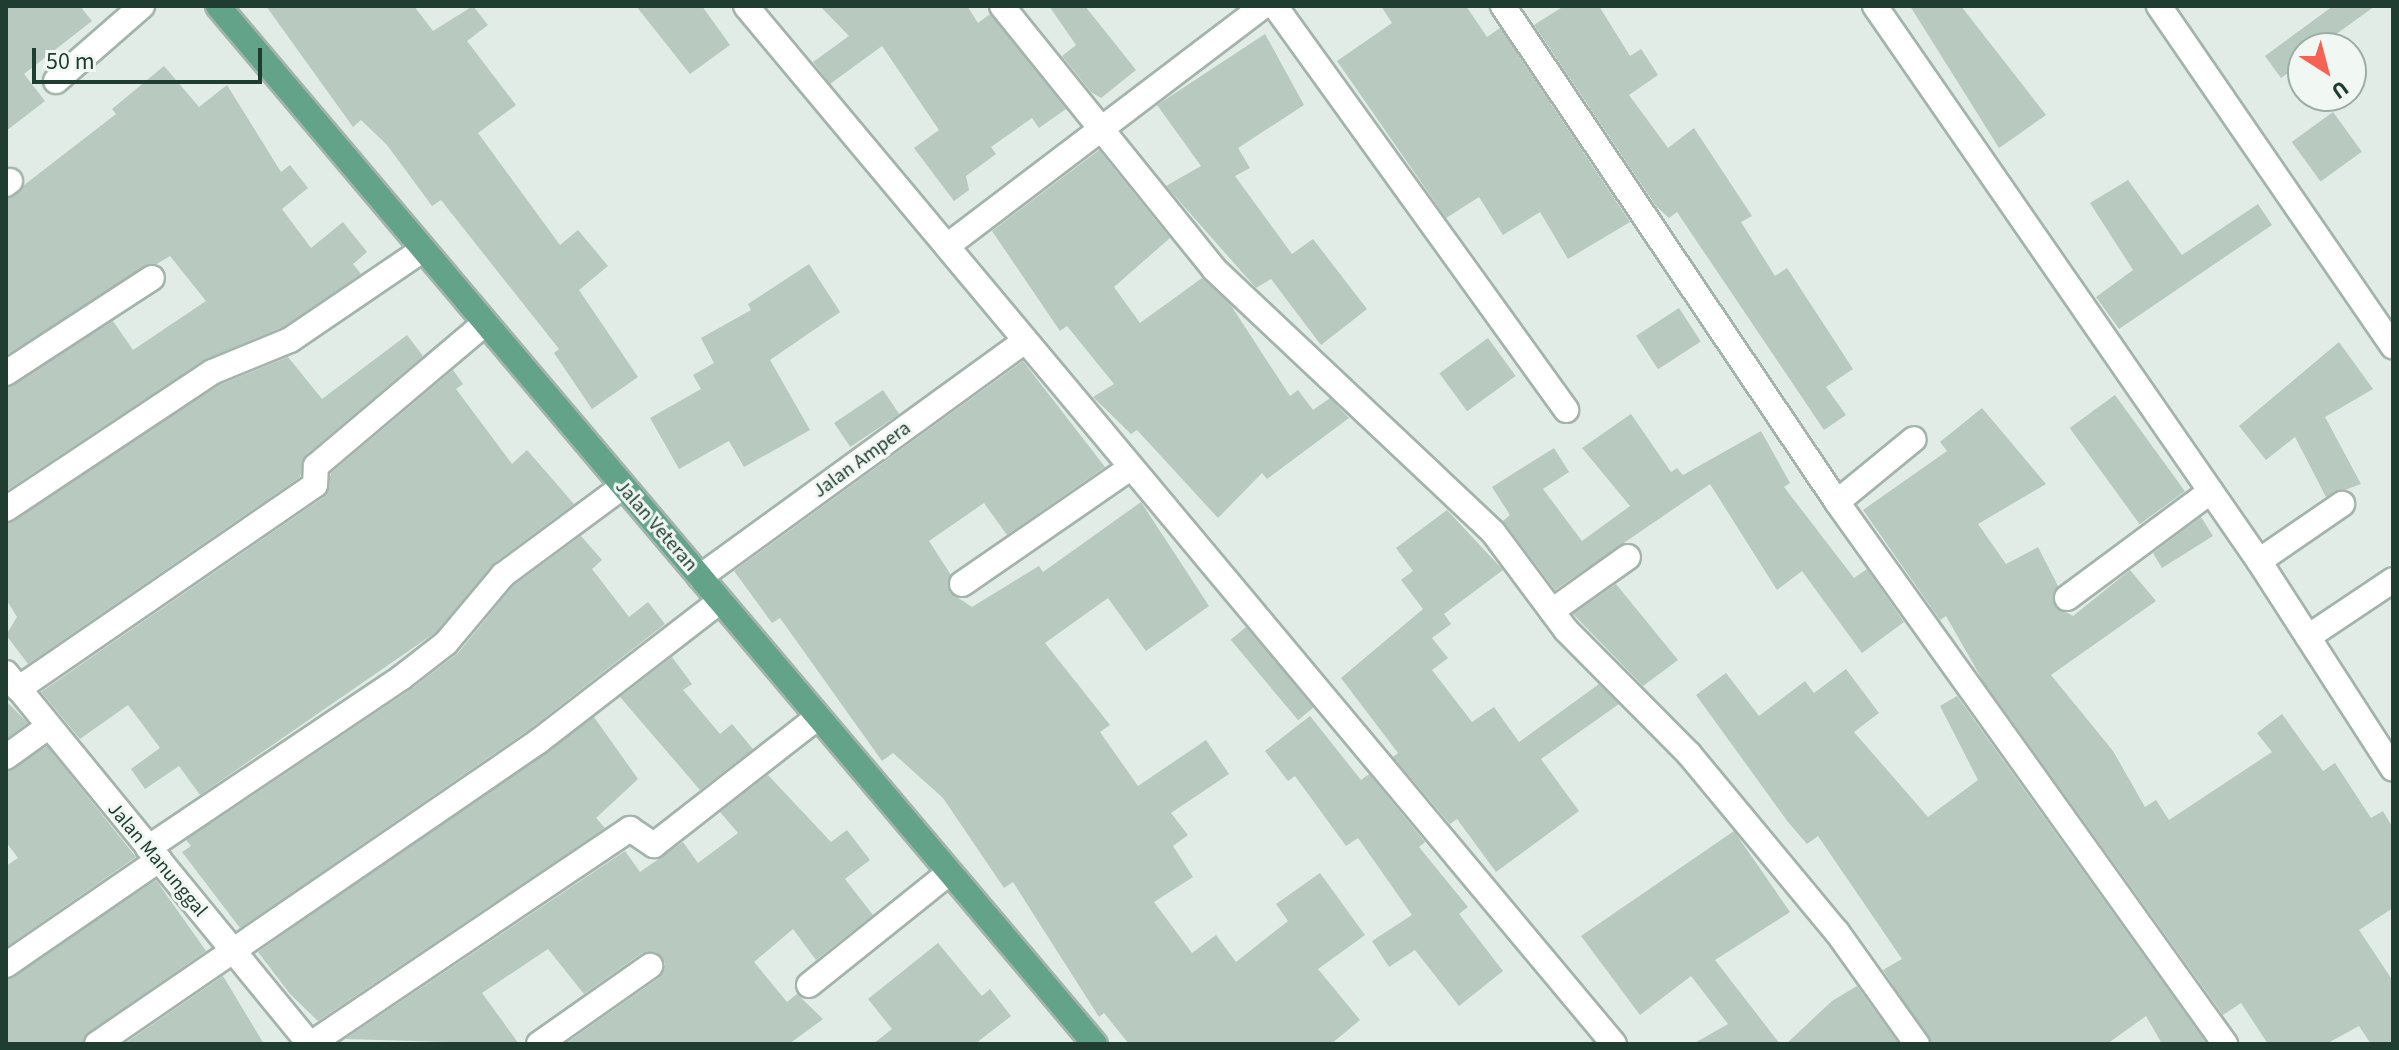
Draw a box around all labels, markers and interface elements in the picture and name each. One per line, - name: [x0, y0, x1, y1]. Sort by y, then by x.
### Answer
- scale bar: [36, 32, 266, 82]
- north arrow: [2287, 32, 2367, 112]
- text: 50 m: [46, 44, 95, 79]
- text: U: [2325, 73, 2355, 107]
- street label: Jalan Ampera: [809, 417, 915, 503]
- street label: Jalan Veteran: [610, 475, 702, 577]
- street label: Jalan Manunggal: [102, 798, 212, 922]

